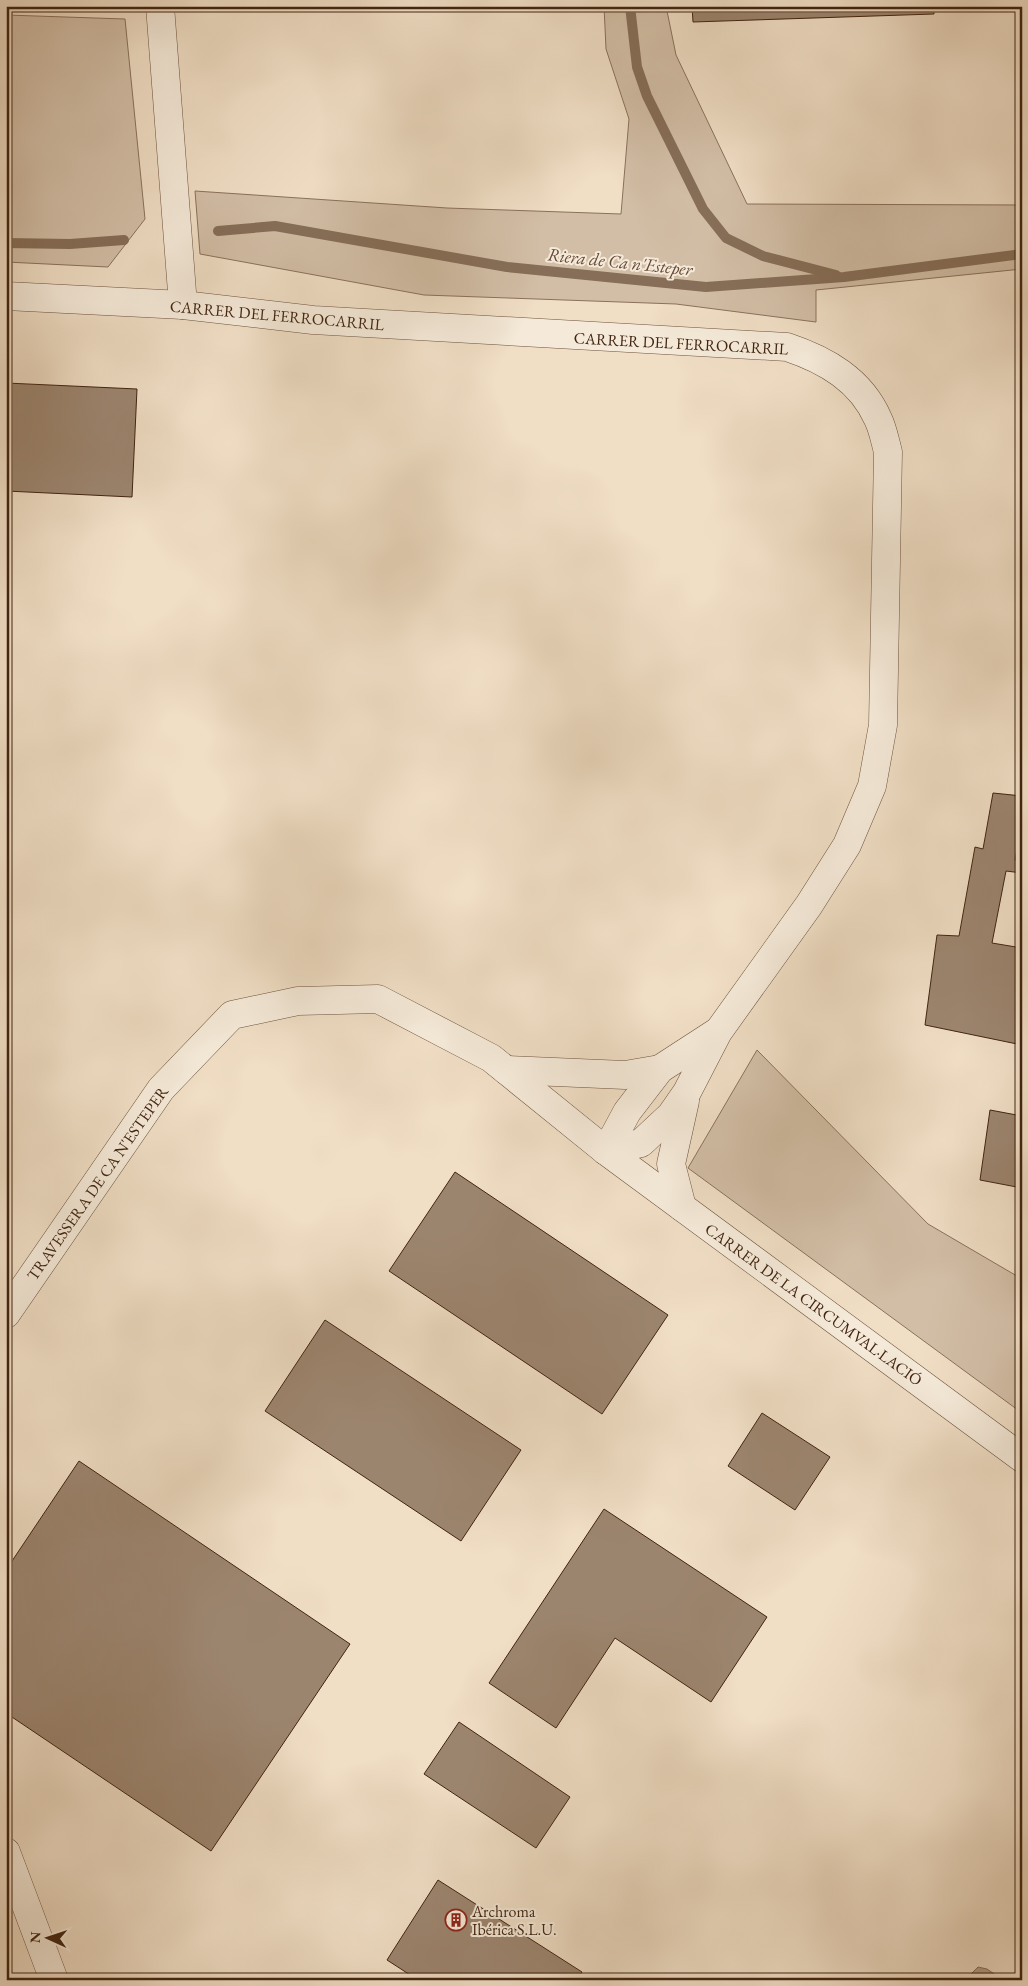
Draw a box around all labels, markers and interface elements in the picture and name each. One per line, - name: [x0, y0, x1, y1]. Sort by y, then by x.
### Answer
- water label: Riera de Ca n'Esteper: [546, 242, 695, 282]
- street label: CARRER DEL FERROCARRIL: [169, 296, 386, 335]
- street label: CARRER DEL FERROCARRIL: [573, 327, 789, 360]
- street label: TRAVESSERA DE CA N'ESTEPER: [22, 1081, 173, 1285]
- street label: CARRER DE LA CIRCUMVAL·LACIÓ: [701, 1218, 927, 1390]
- place label: Archroma Ibérica S.L.U.: [471, 1901, 557, 1940]
- building icon: Archroma Ibérica S.L.U.: [444, 1908, 468, 1932]
- north arrow: [22, 1914, 72, 1964]
- text: N: [26, 1931, 44, 1943]

